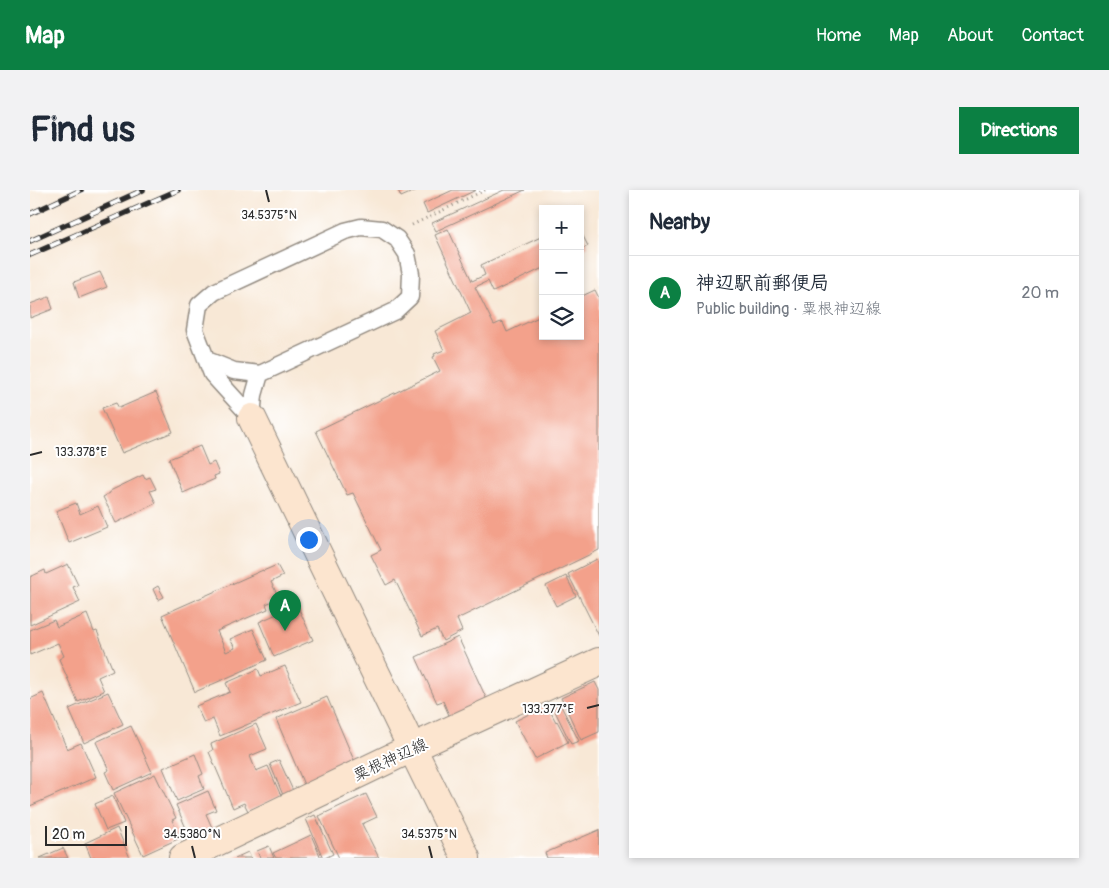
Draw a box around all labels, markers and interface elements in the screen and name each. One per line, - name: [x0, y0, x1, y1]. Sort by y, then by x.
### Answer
- text: Map: [25, 21, 65, 50]
- text: Home: [816, 24, 861, 47]
- text: Map: [889, 24, 919, 47]
- text: About: [947, 24, 993, 47]
- text: Contact: [1021, 24, 1084, 47]
- button: Directions: [959, 107, 1079, 154]
- text: Find us: [30, 108, 135, 152]
- map controls: [539, 205, 584, 340]
- button: +: [539, 205, 584, 250]
- text: 34.5375°N: [241, 208, 297, 223]
- text: Nearby: [649, 209, 710, 236]
- button: −: [539, 250, 584, 295]
- text: 神辺駅前郵便局: [696, 271, 829, 295]
- text: A: [660, 283, 670, 303]
- text: 20 m: [1021, 283, 1059, 303]
- button: layers: [539, 295, 584, 340]
- text: Public building · 粟根神辺線: [696, 299, 881, 319]
- text: 133.378°E: [55, 445, 107, 460]
- your location: [296, 527, 322, 553]
- pin: A: [269, 590, 301, 631]
- text: 133.377°E: [522, 702, 574, 717]
- street label: 粟根神辺線: [350, 734, 431, 786]
- scale bar: [45, 823, 128, 846]
- text: 20 m: [52, 826, 85, 843]
- text: 34.5380°N: [163, 827, 221, 842]
- text: 34.5375°N: [401, 827, 457, 842]

